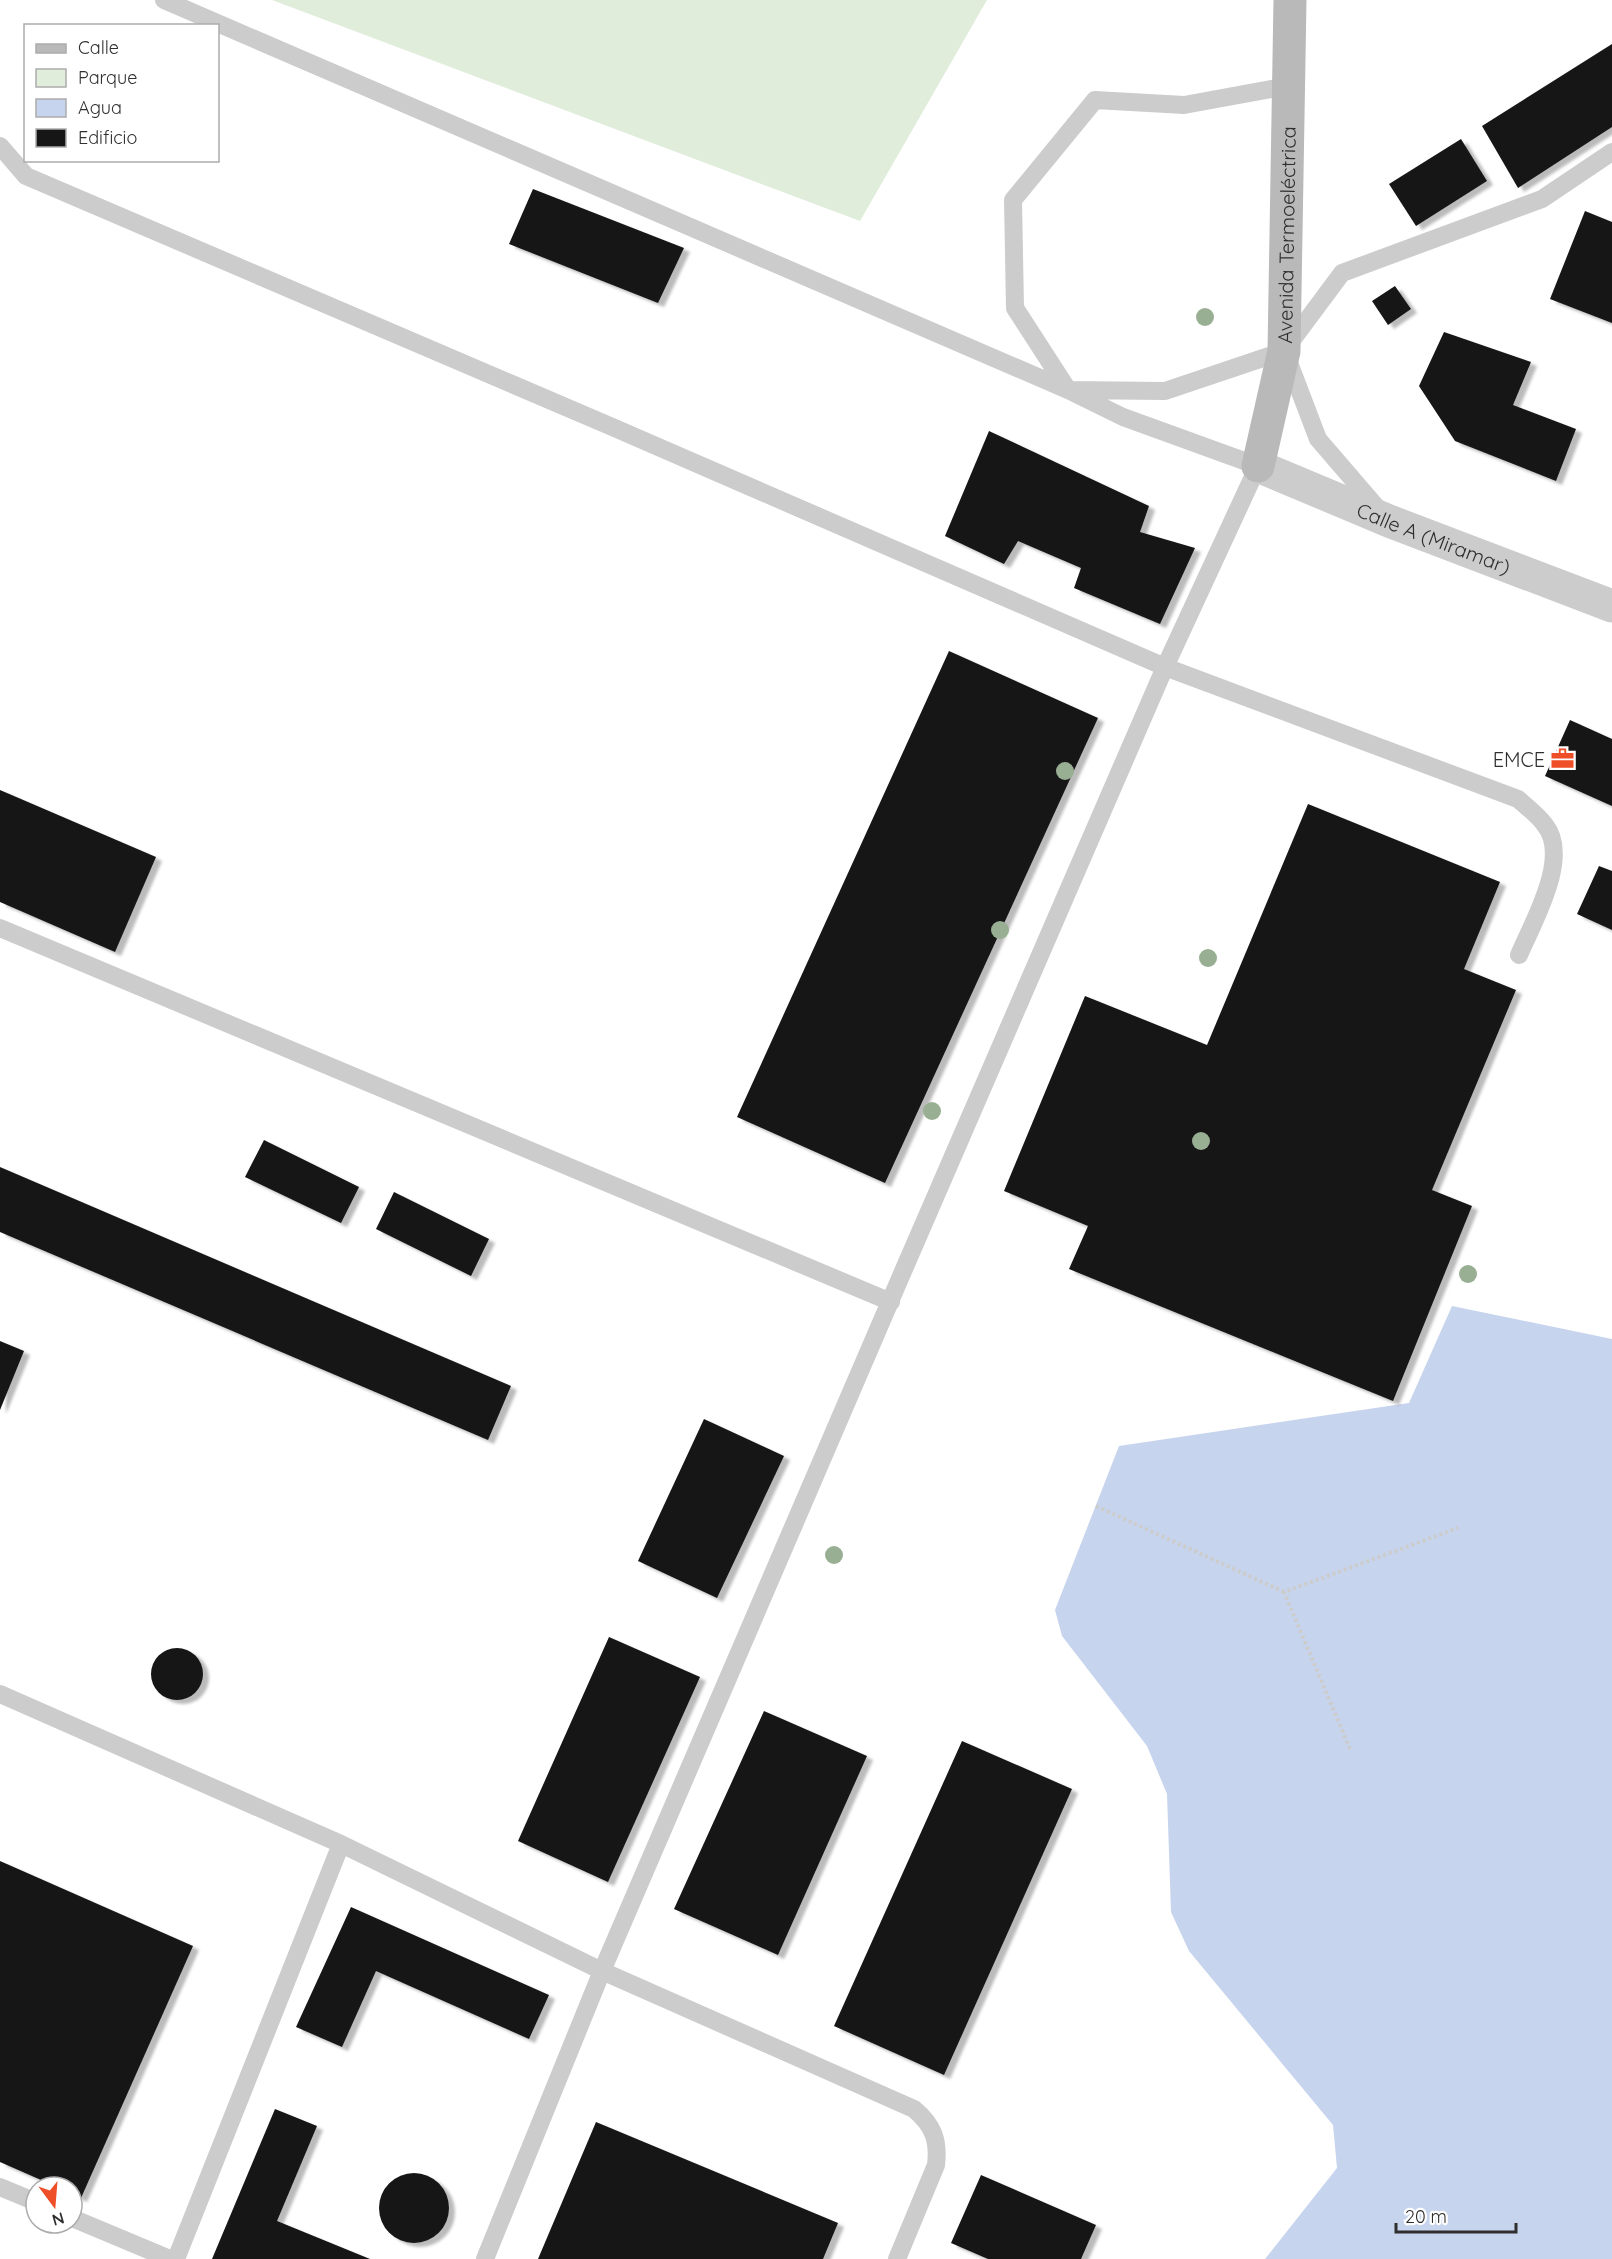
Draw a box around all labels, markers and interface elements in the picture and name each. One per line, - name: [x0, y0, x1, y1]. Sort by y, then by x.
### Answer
- legend: [24, 24, 219, 162]
- text: Calle: [78, 36, 119, 59]
- text: Parque: [78, 66, 137, 89]
- text: Agua: [78, 96, 122, 119]
- text: Edificio: [78, 126, 137, 149]
- street label: Avenida Termoeléctrica: [1272, 126, 1300, 344]
- street label: Calle A (Miramar): [1353, 497, 1514, 579]
- office icon: EMCE: [1550, 746, 1576, 772]
- place label: EMCE: [1493, 747, 1545, 772]
- north arrow: [24, 2175, 84, 2235]
- scale bar: [1396, 2196, 1516, 2234]
- text: 20 m: [1405, 2205, 1447, 2228]
- text: N: [50, 2208, 67, 2231]

